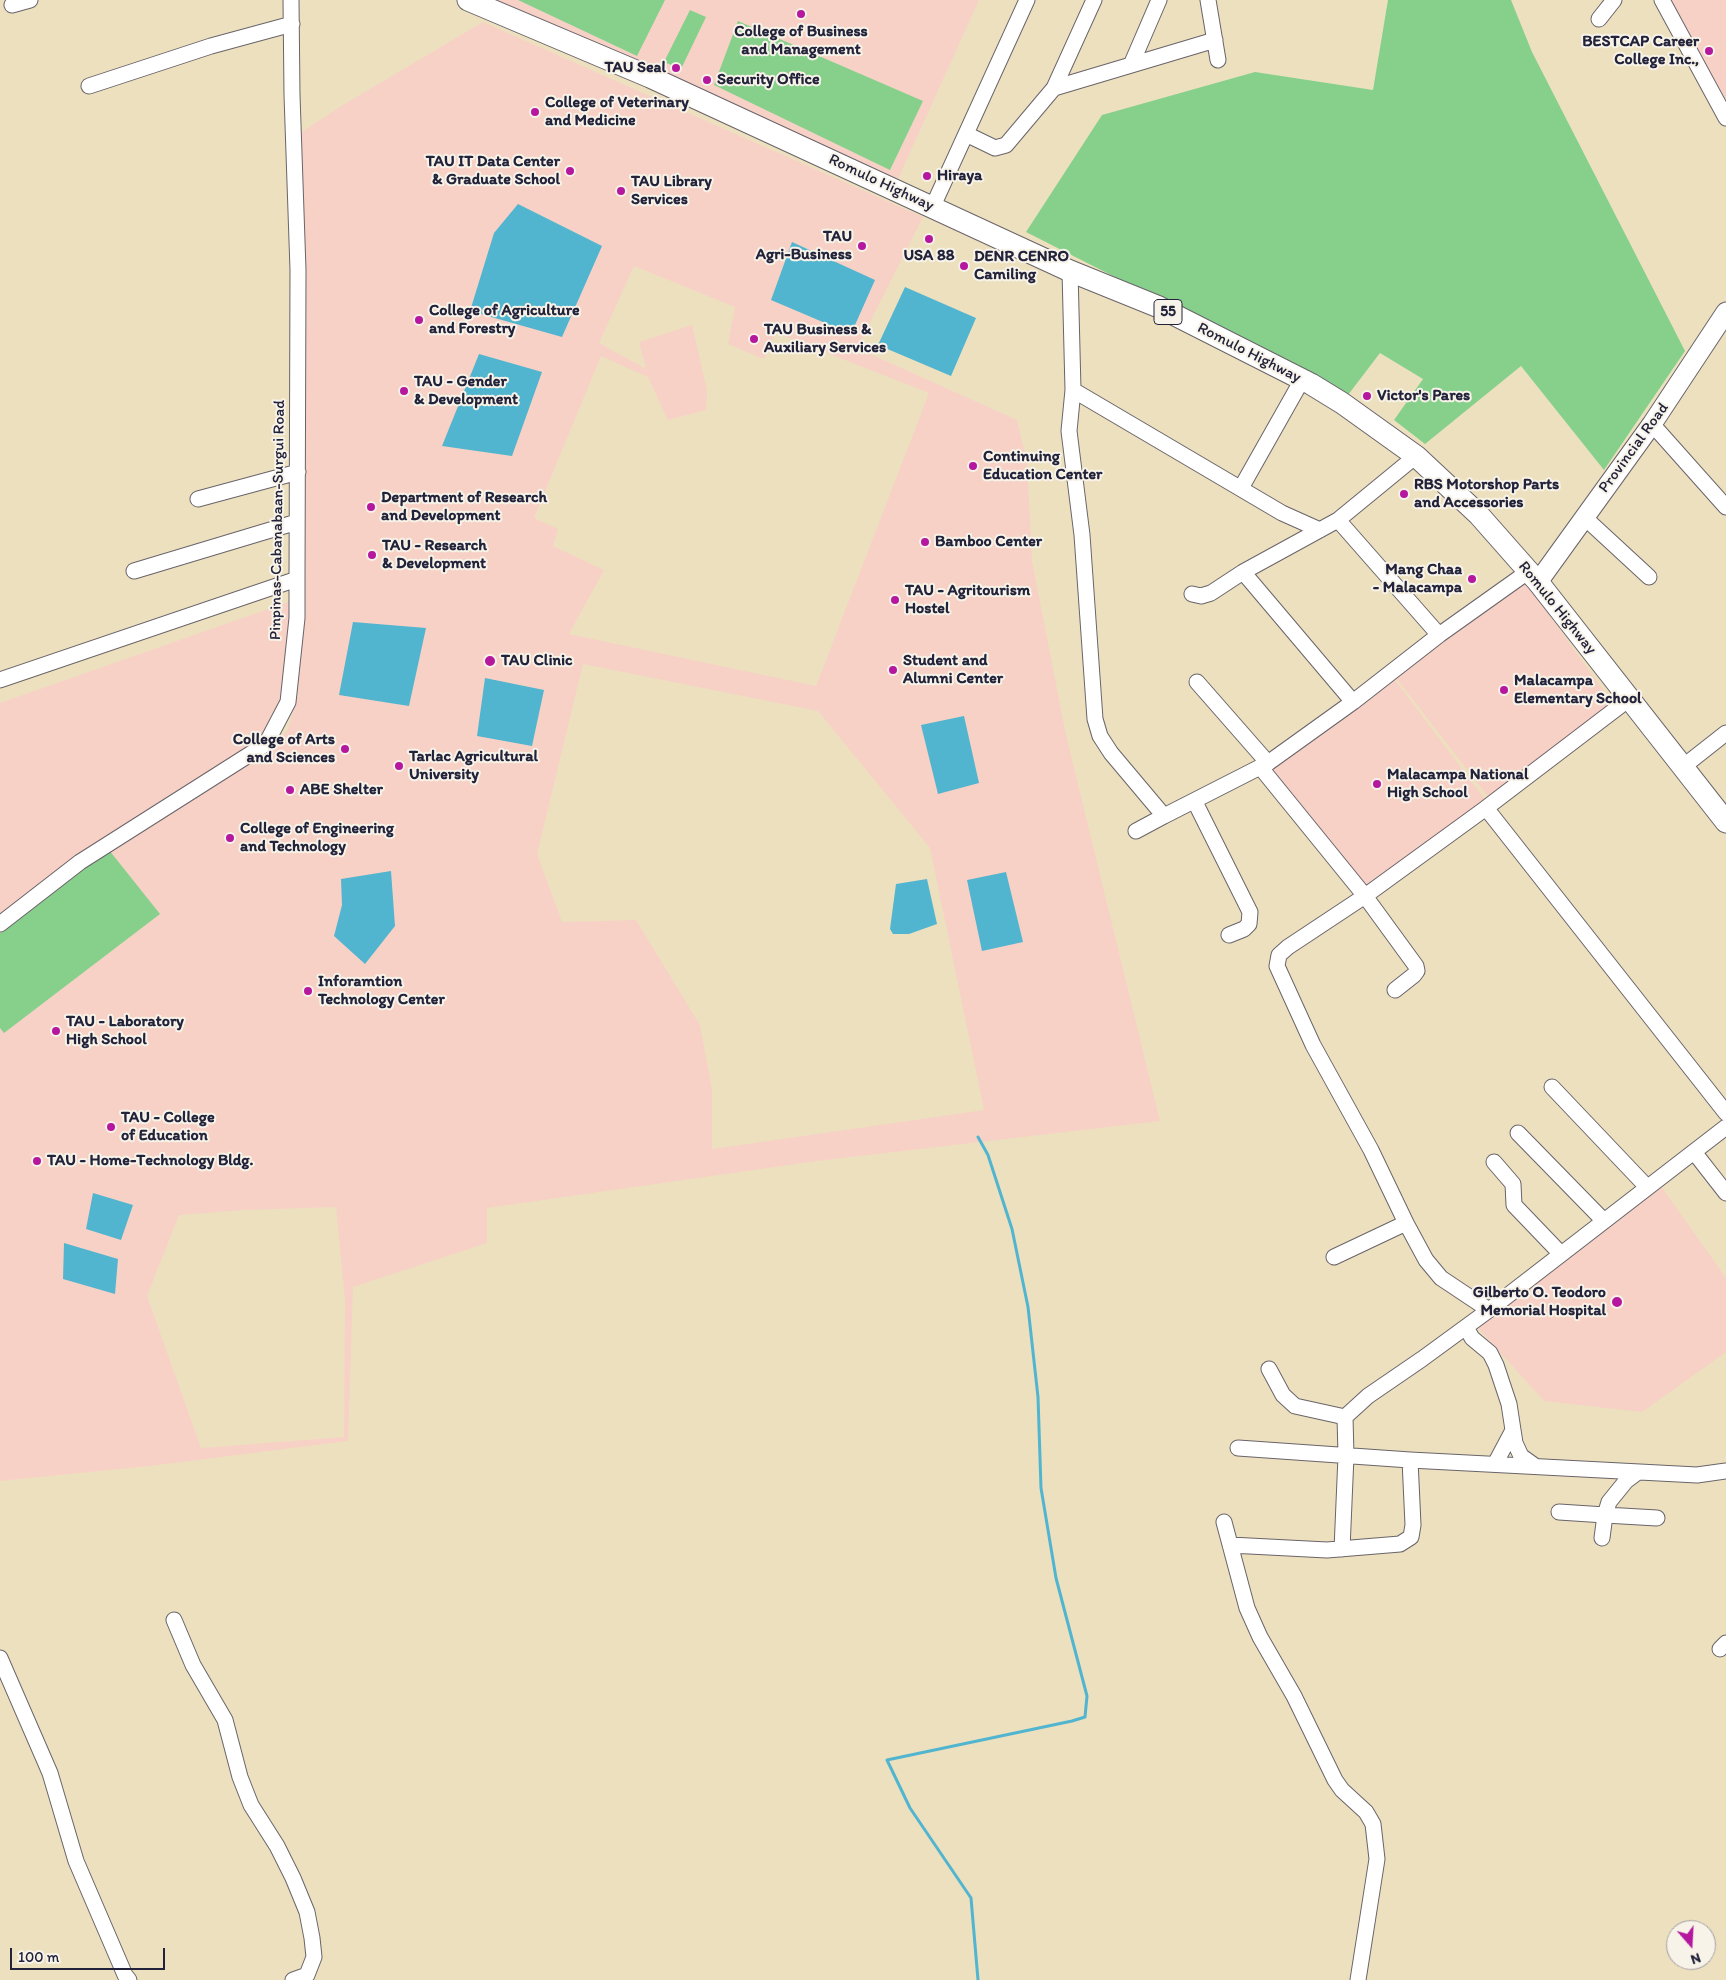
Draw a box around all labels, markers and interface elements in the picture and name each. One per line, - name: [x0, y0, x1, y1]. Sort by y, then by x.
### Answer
- marker: College of Business and Management: [795, 8, 807, 20]
- place label: College of Business and Management: [734, 22, 868, 60]
- place label: BESTCAP Career College Inc.,: [1582, 32, 1699, 70]
- marker: BESTCAP Career College Inc.,: [1703, 45, 1715, 57]
- place label: TAU Seal: [604, 58, 666, 78]
- marker: TAU Seal: [670, 62, 682, 74]
- place label: Security Office: [717, 70, 820, 90]
- marker: Security Office: [701, 74, 713, 86]
- place label: College of Veterinary and Medicine: [545, 93, 689, 131]
- marker: College of Veterinary and Medicine: [529, 106, 541, 118]
- street label: Romulo Highway: [825, 150, 937, 216]
- place label: TAU IT Data Center & Graduate School: [426, 152, 560, 190]
- marker: TAU IT Data Center & Graduate School: [564, 165, 576, 177]
- place label: Hiraya: [937, 166, 982, 186]
- marker: Hiraya: [921, 170, 933, 182]
- place label: TAU Library Services: [631, 172, 712, 210]
- marker: TAU Library Services: [615, 185, 627, 197]
- place label: TAU Agri-Business: [756, 227, 852, 265]
- marker: USA 88: [923, 233, 935, 245]
- marker: TAU Agri-Business: [856, 240, 868, 252]
- place label: USA 88: [904, 246, 954, 266]
- place label: DENR CENRO Camiling: [974, 247, 1069, 285]
- marker: DENR CENRO Camiling: [958, 260, 970, 272]
- road number: 55: [1154, 300, 1182, 324]
- place label: College of Agriculture and Forestry: [429, 301, 580, 339]
- marker: College of Agriculture and Forestry: [413, 314, 425, 326]
- street label: Romulo Highway: [1194, 319, 1304, 387]
- place label: TAU Business & Auxiliary Services: [764, 320, 886, 358]
- marker: TAU Business & Auxiliary Services: [748, 333, 760, 345]
- place label: TAU - Gender & Development: [414, 372, 518, 410]
- marker: TAU - Gender & Development: [398, 385, 410, 397]
- place label: Victor's Pares: [1377, 386, 1470, 406]
- marker: Victor's Pares: [1361, 390, 1373, 402]
- street label: Provincial Road: [1595, 399, 1673, 497]
- street label: Pinpinas-Cabanabaan-Surgui Road: [266, 400, 290, 640]
- place label: Continuing Education Center: [983, 447, 1102, 485]
- marker: Continuing Education Center: [967, 460, 979, 472]
- place label: RBS Motorshop Parts and Accessories: [1414, 475, 1559, 513]
- place label: Department of Research and Development: [381, 488, 547, 526]
- marker: RBS Motorshop Parts and Accessories: [1398, 488, 1410, 500]
- marker: Department of Research and Development: [365, 501, 377, 513]
- place label: Bamboo Center: [935, 532, 1042, 552]
- place label: TAU - Research & Development: [382, 536, 487, 574]
- marker: Bamboo Center: [919, 536, 931, 548]
- marker: TAU - Research & Development: [366, 549, 378, 561]
- street label: Romulo Highway: [1514, 558, 1600, 658]
- place label: Mang Chaa - Malacampa: [1373, 560, 1462, 598]
- marker: Mang Chaa - Malacampa: [1466, 573, 1478, 585]
- place label: TAU - Agritourism Hostel: [905, 581, 1030, 619]
- marker: TAU - Agritourism Hostel: [889, 594, 901, 606]
- place label: TAU Clinic: [501, 651, 573, 671]
- place label: Student and Alumni Center: [903, 651, 1003, 689]
- marker: TAU Clinic: [483, 654, 497, 668]
- marker: Student and Alumni Center: [887, 664, 899, 676]
- place label: Malacampa Elementary School: [1514, 671, 1642, 709]
- marker: Malacampa Elementary School: [1498, 684, 1510, 696]
- place label: College of Arts and Sciences: [233, 730, 335, 768]
- marker: College of Arts and Sciences: [339, 743, 351, 755]
- place label: Tarlac Agricultural University: [409, 747, 538, 785]
- marker: Tarlac Agricultural University: [393, 760, 405, 772]
- place label: Malacampa National High School: [1387, 765, 1528, 803]
- marker: Malacampa National High School: [1371, 778, 1383, 790]
- place label: ABE Shelter: [300, 780, 383, 800]
- marker: ABE Shelter: [284, 784, 296, 796]
- place label: College of Engineering and Technology: [240, 819, 394, 857]
- marker: College of Engineering and Technology: [224, 832, 236, 844]
- place label: Inforamtion Technology Center: [318, 972, 445, 1010]
- marker: Inforamtion Technology Center: [302, 985, 314, 997]
- place label: TAU - Laboratory High School: [66, 1012, 184, 1050]
- marker: TAU - Laboratory High School: [50, 1025, 62, 1037]
- place label: TAU - College of Education: [121, 1108, 215, 1146]
- marker: TAU - College of Education: [105, 1121, 117, 1133]
- place label: TAU - Home-Technology Bldg.: [47, 1151, 253, 1171]
- marker: TAU - Home-Technology Bldg.: [31, 1155, 43, 1167]
- place label: Gilberto O. Teodoro Memorial Hospital: [1473, 1283, 1606, 1321]
- marker: Gilberto O. Teodoro Memorial Hospital: [1610, 1295, 1624, 1309]
- north arrow: [1666, 1920, 1716, 1970]
- scale bar: [12, 1938, 168, 1970]
- text: 100 m: [18, 1948, 59, 1966]
- text: N: [1688, 1949, 1703, 1968]

